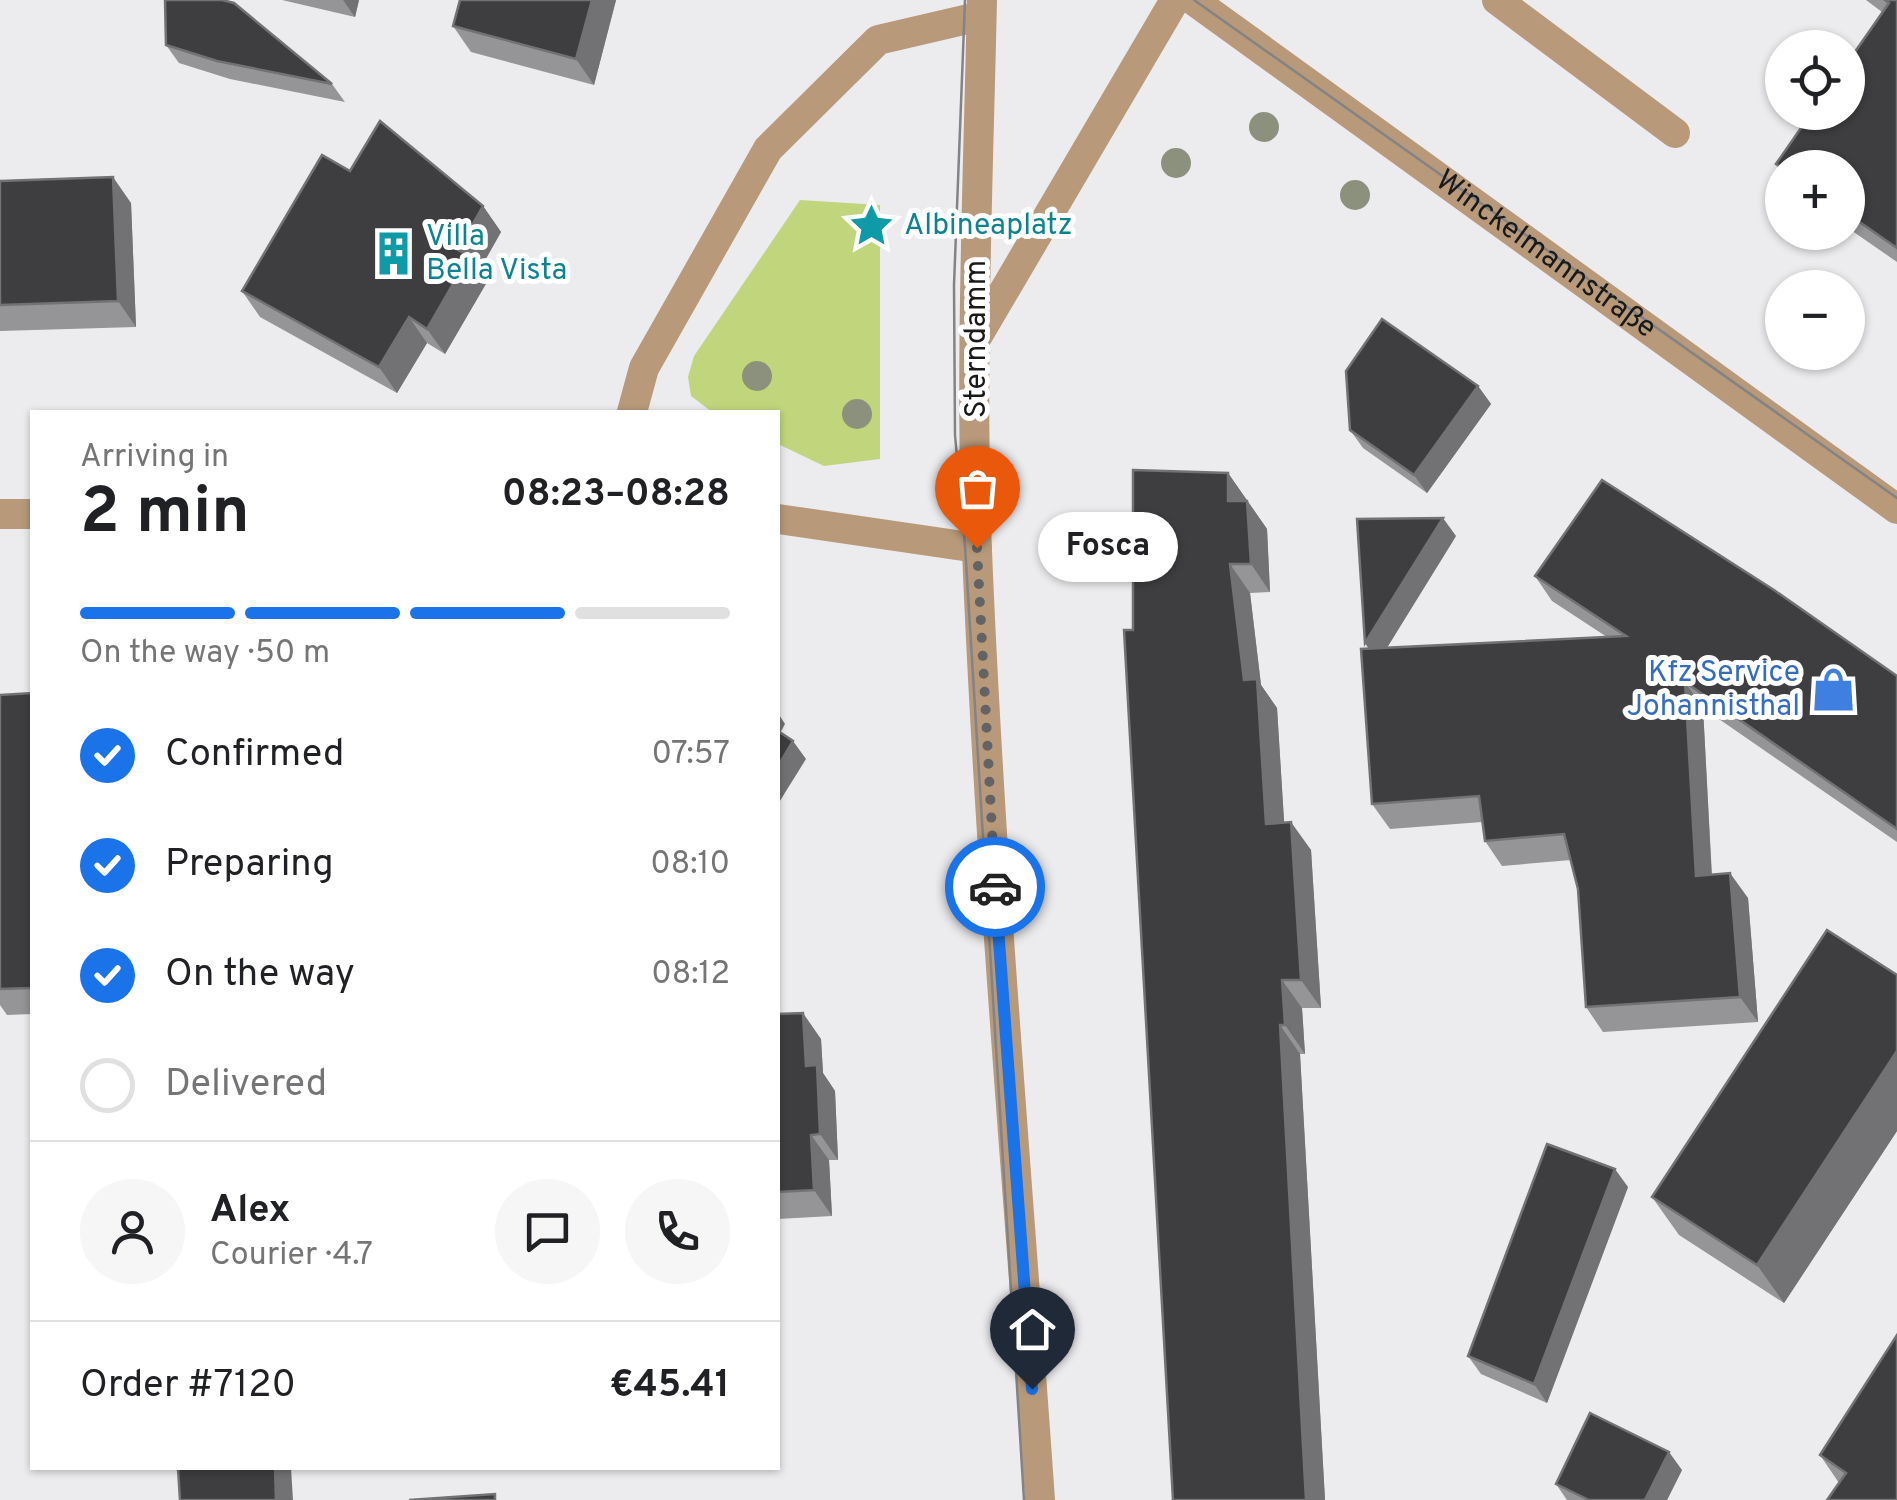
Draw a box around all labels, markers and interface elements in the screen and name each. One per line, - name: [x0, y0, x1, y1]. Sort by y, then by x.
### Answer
- map controls: [1765, 30, 1865, 370]
- button: locate: [1765, 30, 1865, 130]
- button: +: [1765, 150, 1865, 250]
- street label: Winckelmannstraße: [1428, 163, 1663, 347]
- place icon: Albineaplatz: [847, 202, 895, 250]
- place label: Albineaplatz: [904, 208, 1073, 245]
- place label: Villa Bella Vista: [426, 219, 567, 290]
- building icon: Villa Bella Vista: [369, 230, 417, 278]
- street label: Sterndamm: [959, 260, 996, 418]
- button: −: [1765, 270, 1865, 370]
- text: Arriving in: [80, 438, 229, 478]
- pin: [935, 446, 1020, 549]
- icon: bag: [950, 461, 1005, 516]
- text: 08:23–08:28: [502, 471, 730, 520]
- text: 2 min: [80, 474, 250, 556]
- callout: Fosca: [1037, 513, 1177, 583]
- text: Fosca: [1066, 527, 1150, 567]
- text: On the way · 50 m: [80, 634, 330, 674]
- place label: Kfz Service Johannisthal: [1627, 655, 1800, 726]
- shop icon: Kfz Service Johannisthal: [1809, 666, 1857, 714]
- icon: check: [80, 728, 135, 783]
- text: Confirmed: [165, 731, 344, 780]
- text: 07:57: [652, 735, 730, 775]
- courier: [945, 837, 1045, 937]
- icon: check: [80, 838, 135, 893]
- text: Preparing: [165, 841, 334, 890]
- text: 08:10: [650, 845, 730, 885]
- icon: car: [968, 860, 1023, 915]
- icon: check: [80, 948, 135, 1003]
- text: On the way: [165, 951, 355, 1000]
- text: 08:12: [651, 955, 730, 995]
- text: Delivered: [165, 1061, 327, 1110]
- button: person: [80, 1179, 185, 1284]
- button: chat: [495, 1179, 600, 1284]
- button: phone: [625, 1179, 730, 1284]
- text: Alex: [210, 1187, 290, 1236]
- text: Courier · 4.7: [210, 1236, 373, 1276]
- pin: [990, 1287, 1075, 1390]
- icon: home: [1005, 1302, 1060, 1357]
- text: Order #7120: [80, 1362, 296, 1411]
- text: €45.41: [609, 1362, 730, 1411]

